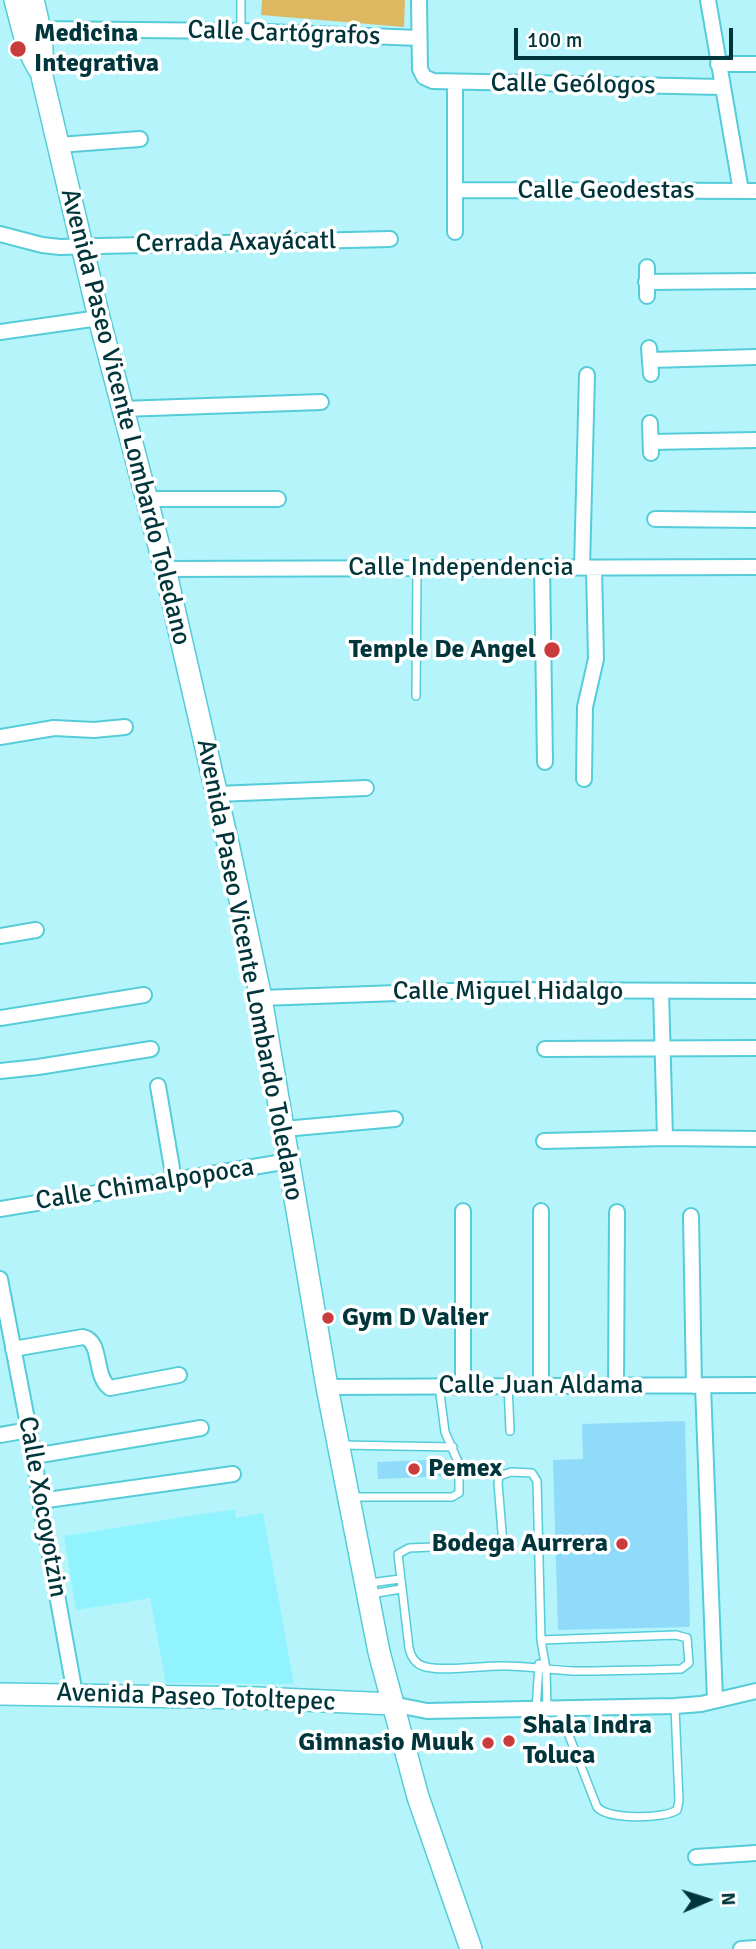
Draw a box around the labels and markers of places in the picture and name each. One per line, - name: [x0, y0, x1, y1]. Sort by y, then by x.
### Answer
- place label: Medicina Integrativa: [34, 18, 159, 80]
- marker: Medicina Integrativa: [8, 39, 28, 59]
- place label: Temple De Angel: [349, 634, 536, 666]
- marker: Temple De Angel: [542, 640, 562, 660]
- place label: Gym D Valier: [342, 1302, 489, 1334]
- marker: Gym D Valier: [320, 1310, 336, 1326]
- place label: Pemex: [428, 1453, 502, 1485]
- marker: Pemex: [406, 1461, 422, 1477]
- place label: Bodega Aurrera: [431, 1528, 608, 1560]
- marker: Bodega Aurrera: [614, 1536, 630, 1552]
- place label: Shala Indra Toluca: [523, 1710, 652, 1772]
- place label: Gimnasio Muuk: [298, 1727, 474, 1759]
- marker: Shala Indra Toluca: [501, 1733, 517, 1749]
- marker: Gimnasio Muuk: [480, 1735, 496, 1751]

